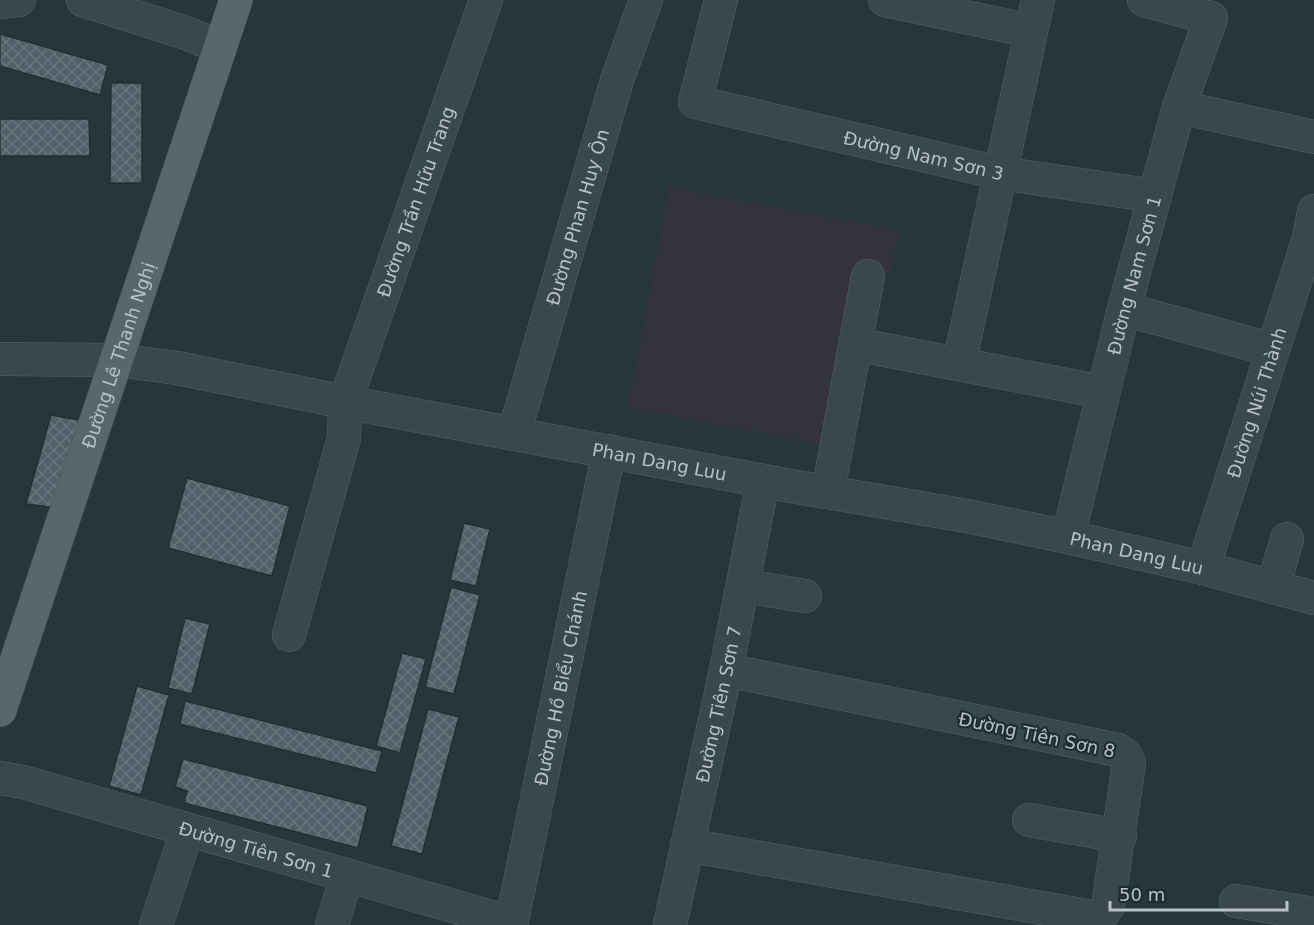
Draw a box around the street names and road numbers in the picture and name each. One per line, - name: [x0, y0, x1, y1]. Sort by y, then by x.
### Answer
- street label: Đường Trần Hữu Trang: [372, 103, 458, 300]
- street label: Đường Phan Huy Ôn: [542, 126, 613, 308]
- street label: Đường Nam Sơn 3: [841, 126, 1006, 184]
- street label: Đường Nam Sơn 1: [1103, 193, 1165, 357]
- street label: Đường Lê Thanh Nghị: [77, 259, 159, 451]
- street label: Đường Núi Thành: [1222, 324, 1290, 480]
- street label: Phan Dang Luu: [590, 438, 729, 484]
- street label: Phan Dang Luu: [1068, 527, 1206, 578]
- street label: Đường Hồ Biểu Chánh: [530, 589, 590, 787]
- street label: Đường Tiên Sơn 7: [691, 624, 745, 785]
- street label: Đường Tiên Sơn 8: [957, 708, 1117, 762]
- street label: Đường Tiên Sơn 1: [176, 817, 336, 881]

